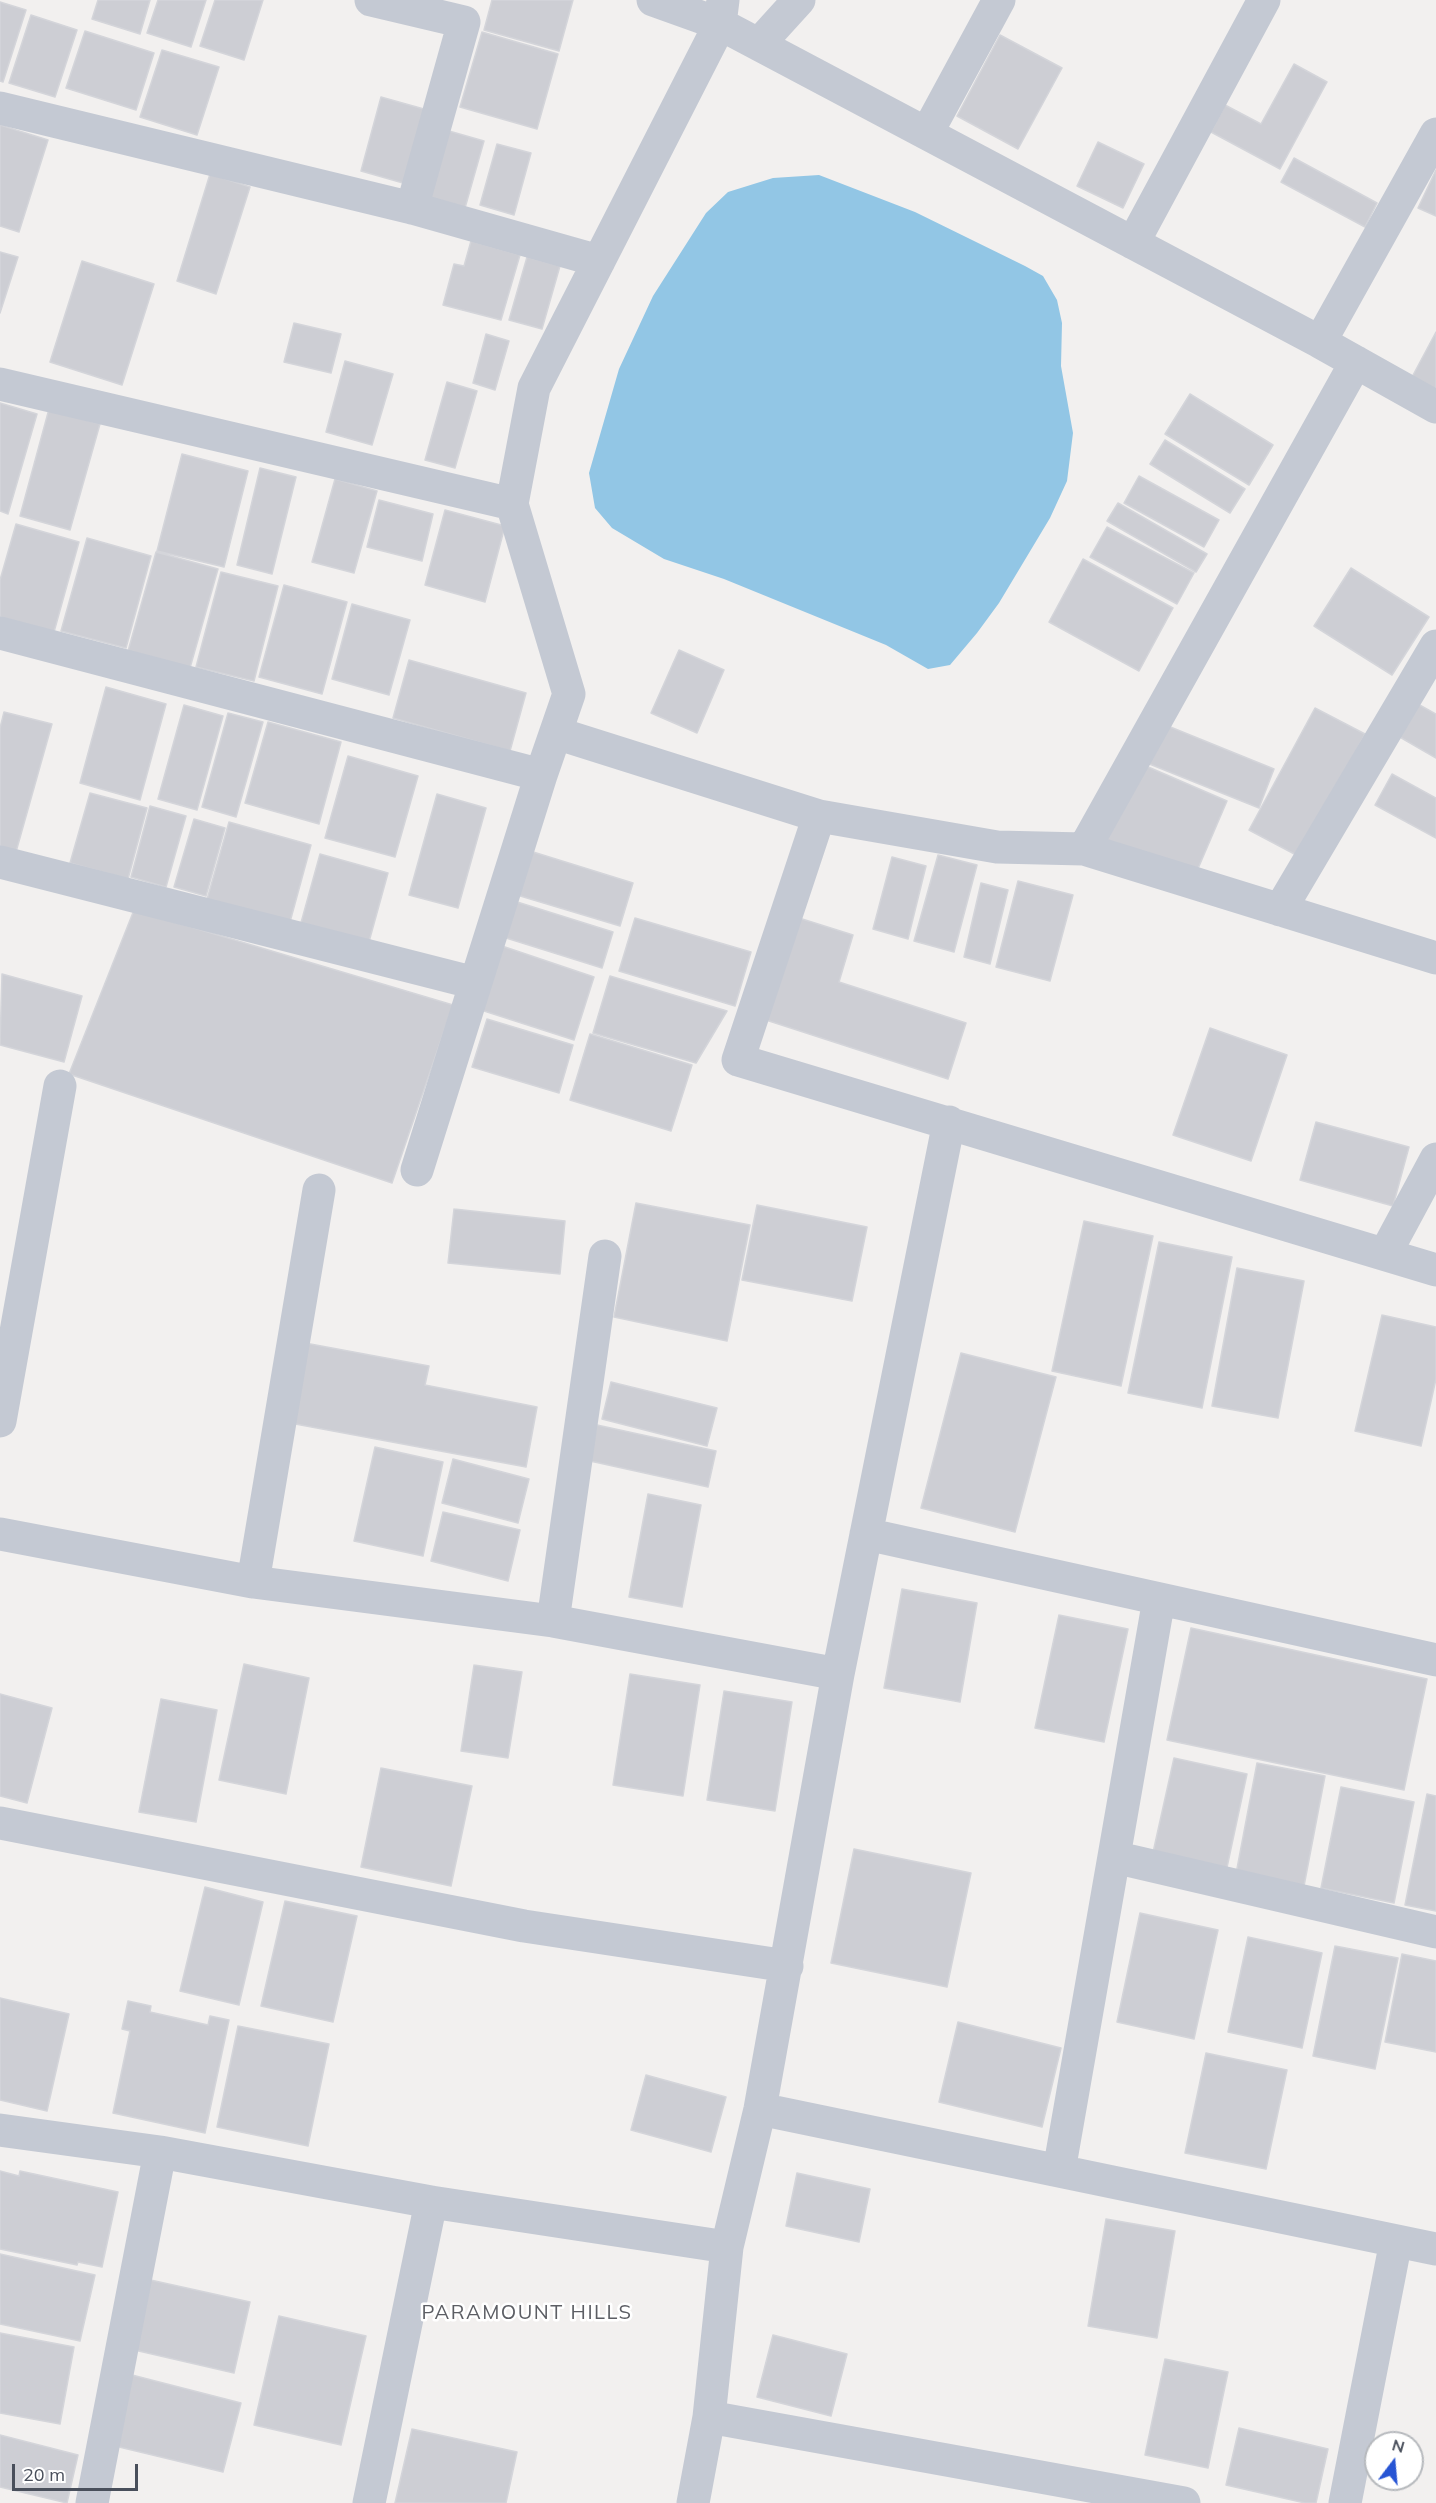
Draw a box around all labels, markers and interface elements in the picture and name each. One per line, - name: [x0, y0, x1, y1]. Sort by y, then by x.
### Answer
- district label: PARAMOUNT HILLS: [422, 2301, 632, 2325]
- north arrow: [1364, 2431, 1424, 2491]
- text: N: [1390, 2434, 1407, 2457]
- scale bar: [15, 2452, 141, 2490]
- text: 20 m: [23, 2463, 65, 2486]

